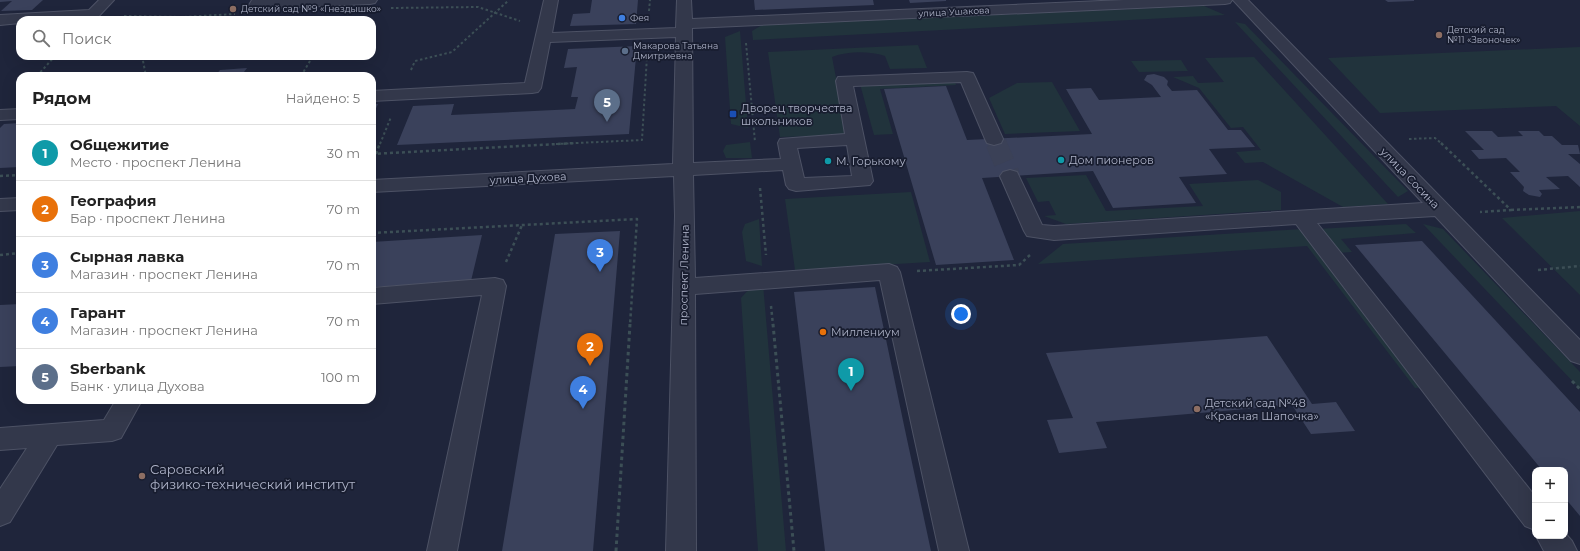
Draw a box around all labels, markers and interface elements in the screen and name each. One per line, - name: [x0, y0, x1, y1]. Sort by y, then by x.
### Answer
- place label: Детский сад №9 «Гнездышко»: [241, 3, 381, 14]
- marker: Детский сад №9 «Гнездышко»: [228, 4, 238, 14]
- street label: улица Ушакова: [917, 4, 990, 19]
- place label: Фея: [630, 12, 649, 23]
- marker: Фея: [617, 13, 627, 23]
- search box: [16, 16, 376, 60]
- place label: Детский сад №11 «Звоночек»: [1447, 24, 1520, 45]
- icon: search: [30, 27, 52, 49]
- text: Поиск: [62, 29, 111, 48]
- marker: Детский сад №11 «Звоночек»: [1434, 30, 1444, 40]
- place label: Макарова Татьяна Дмитриевна: [633, 40, 718, 61]
- marker: Макарова Татьяна Дмитриевна: [620, 46, 630, 56]
- text: Рядом: [32, 88, 91, 108]
- pin: 5: [594, 89, 620, 122]
- text: Найдено: 5: [286, 90, 360, 106]
- place label: Дворец творчества школьников: [741, 101, 852, 128]
- marker: Дворец творчества школьников: [728, 109, 738, 119]
- text: Общежитие: [70, 135, 169, 154]
- street label: улица Сосина: [1377, 144, 1443, 211]
- text: 1: [42, 145, 48, 161]
- text: 30 m: [327, 145, 360, 161]
- place label: Дом пионеров: [1069, 153, 1154, 167]
- text: Место · проспект Ленина: [70, 154, 241, 170]
- place label: М. Горькому: [836, 154, 906, 168]
- marker: Дом пионеров: [1056, 155, 1066, 165]
- marker: М. Горькому: [823, 156, 833, 166]
- street label: улица Духова: [488, 169, 567, 187]
- text: География: [70, 191, 157, 210]
- text: 2: [41, 201, 49, 217]
- text: 70 m: [327, 201, 360, 217]
- text: Бар · проспект Ленина: [70, 210, 225, 226]
- street label: проспект Ленина: [676, 224, 692, 326]
- pin: 3: [587, 239, 613, 272]
- text: Сырная лавка: [70, 247, 184, 266]
- text: 3: [41, 257, 49, 273]
- text: 70 m: [327, 257, 360, 273]
- text: Магазин · проспект Ленина: [70, 266, 258, 282]
- text: Гарант: [70, 303, 125, 322]
- your location: [951, 304, 971, 324]
- text: 4: [41, 313, 49, 329]
- text: 70 m: [327, 313, 360, 329]
- text: Магазин · проспект Ленина: [70, 322, 258, 338]
- place label: Миллениум: [831, 325, 900, 339]
- marker: Миллениум: [818, 327, 828, 337]
- pin: 2: [577, 333, 603, 366]
- pin: 1: [838, 358, 864, 391]
- text: Sberbank: [70, 359, 145, 378]
- text: 5: [41, 369, 49, 385]
- text: 100 m: [321, 369, 360, 385]
- pin: 4: [570, 376, 596, 409]
- text: Банк · улица Духова: [70, 378, 205, 394]
- place label: Детский сад №48 «Красная Шапочка»: [1205, 396, 1319, 423]
- marker: Детский сад №48 «Красная Шапочка»: [1192, 404, 1202, 414]
- place label: Саровский физико-технический институт: [150, 461, 356, 492]
- map controls: [1532, 467, 1568, 539]
- button: +: [1532, 467, 1568, 503]
- marker: Саровский физико-технический институт: [137, 471, 147, 481]
- button: −: [1532, 503, 1568, 539]

